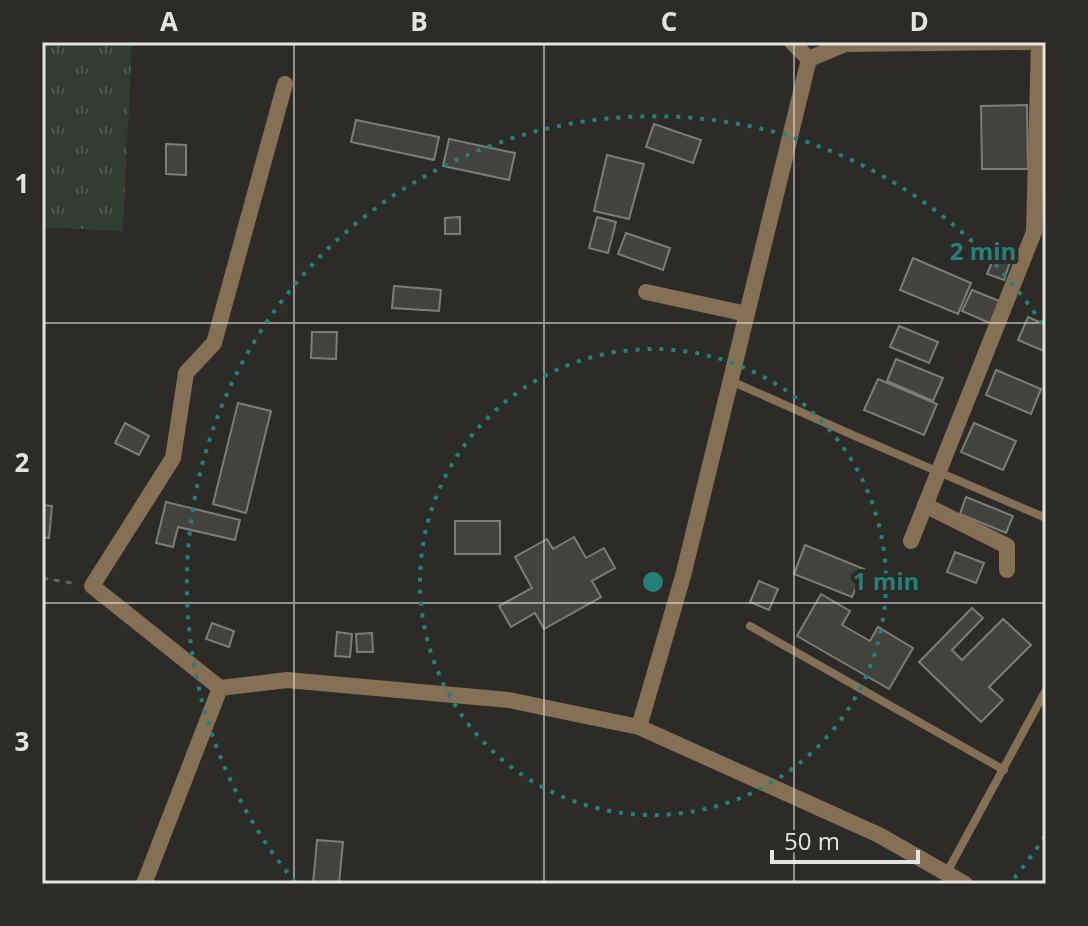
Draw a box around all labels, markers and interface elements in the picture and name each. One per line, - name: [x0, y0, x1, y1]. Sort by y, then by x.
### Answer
- text: A: [160, 3, 178, 39]
- text: B: [410, 3, 428, 39]
- text: C: [661, 3, 677, 39]
- text: D: [909, 3, 929, 39]
- text: 1: [15, 165, 29, 201]
- text: 2 min: [950, 234, 1016, 267]
- text: 2: [15, 444, 30, 480]
- text: 1 min: [853, 564, 919, 597]
- centre of rings: [639, 568, 667, 596]
- text: 3: [15, 723, 29, 759]
- scale bar: [772, 814, 918, 864]
- text: 50 m: [784, 824, 840, 857]

